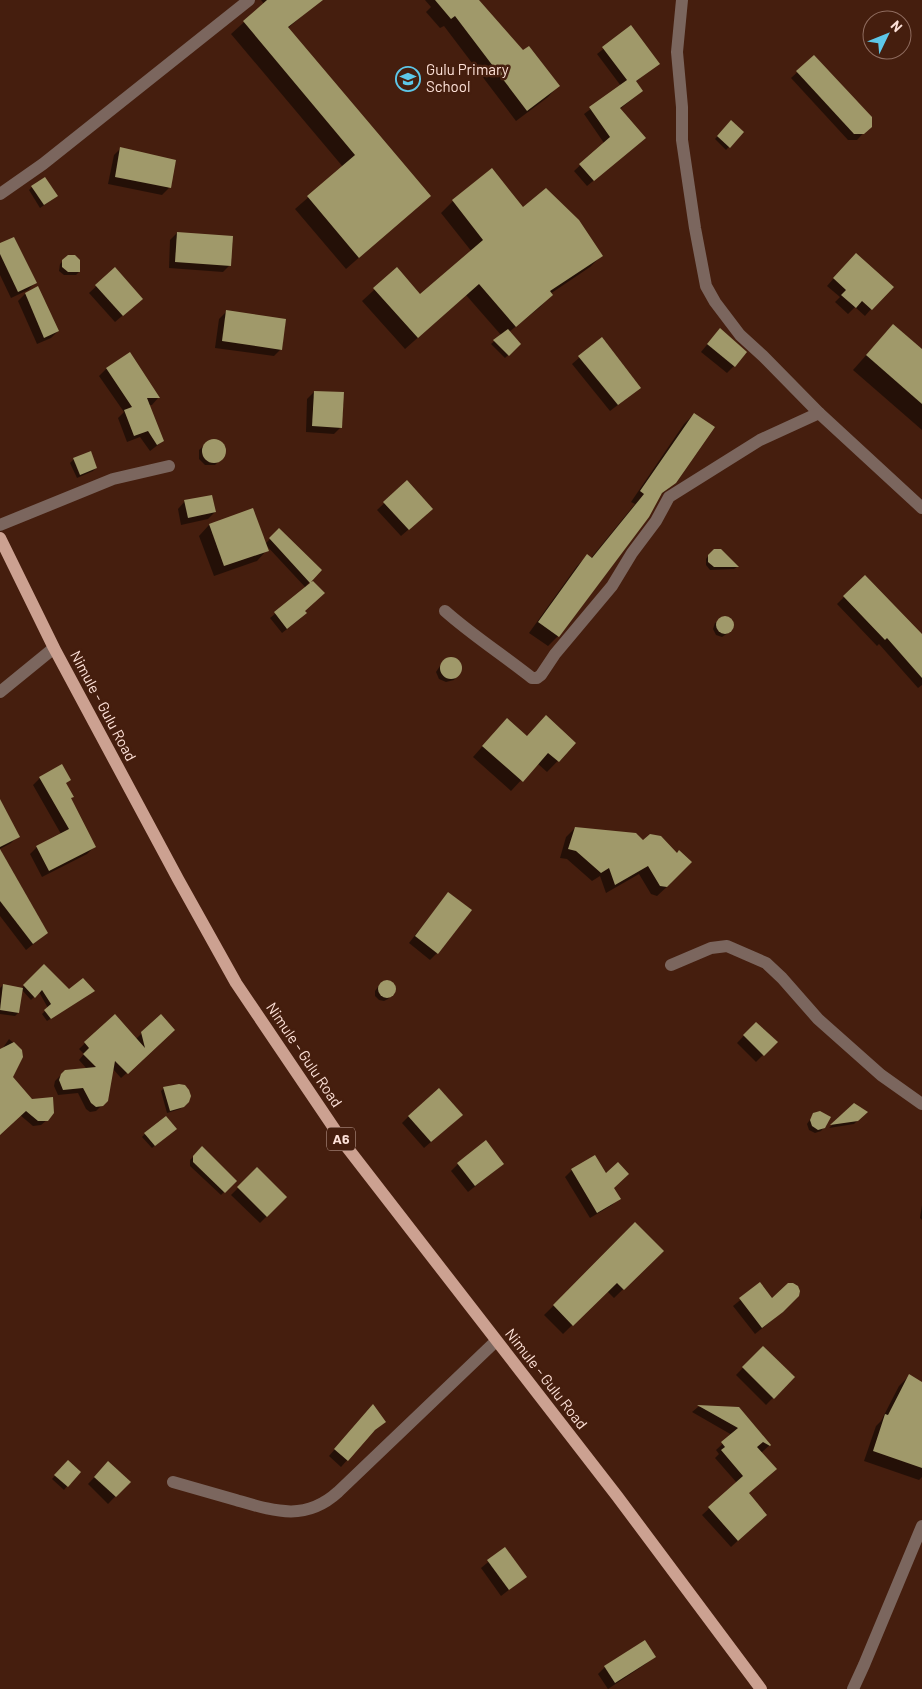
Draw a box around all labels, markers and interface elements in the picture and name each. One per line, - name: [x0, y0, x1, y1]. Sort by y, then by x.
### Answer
- north arrow: [862, 10, 912, 60]
- text: N: [887, 17, 906, 35]
- place label: Gulu Primary School: [426, 60, 509, 95]
- school or university icon: Gulu Primary School: [395, 66, 421, 92]
- street label: Nimule - Gulu Road: [67, 647, 141, 764]
- street label: Nimule - Gulu Road: [263, 999, 347, 1110]
- road number: A6: [327, 1128, 355, 1150]
- street label: Nimule - Gulu Road: [502, 1325, 592, 1432]

